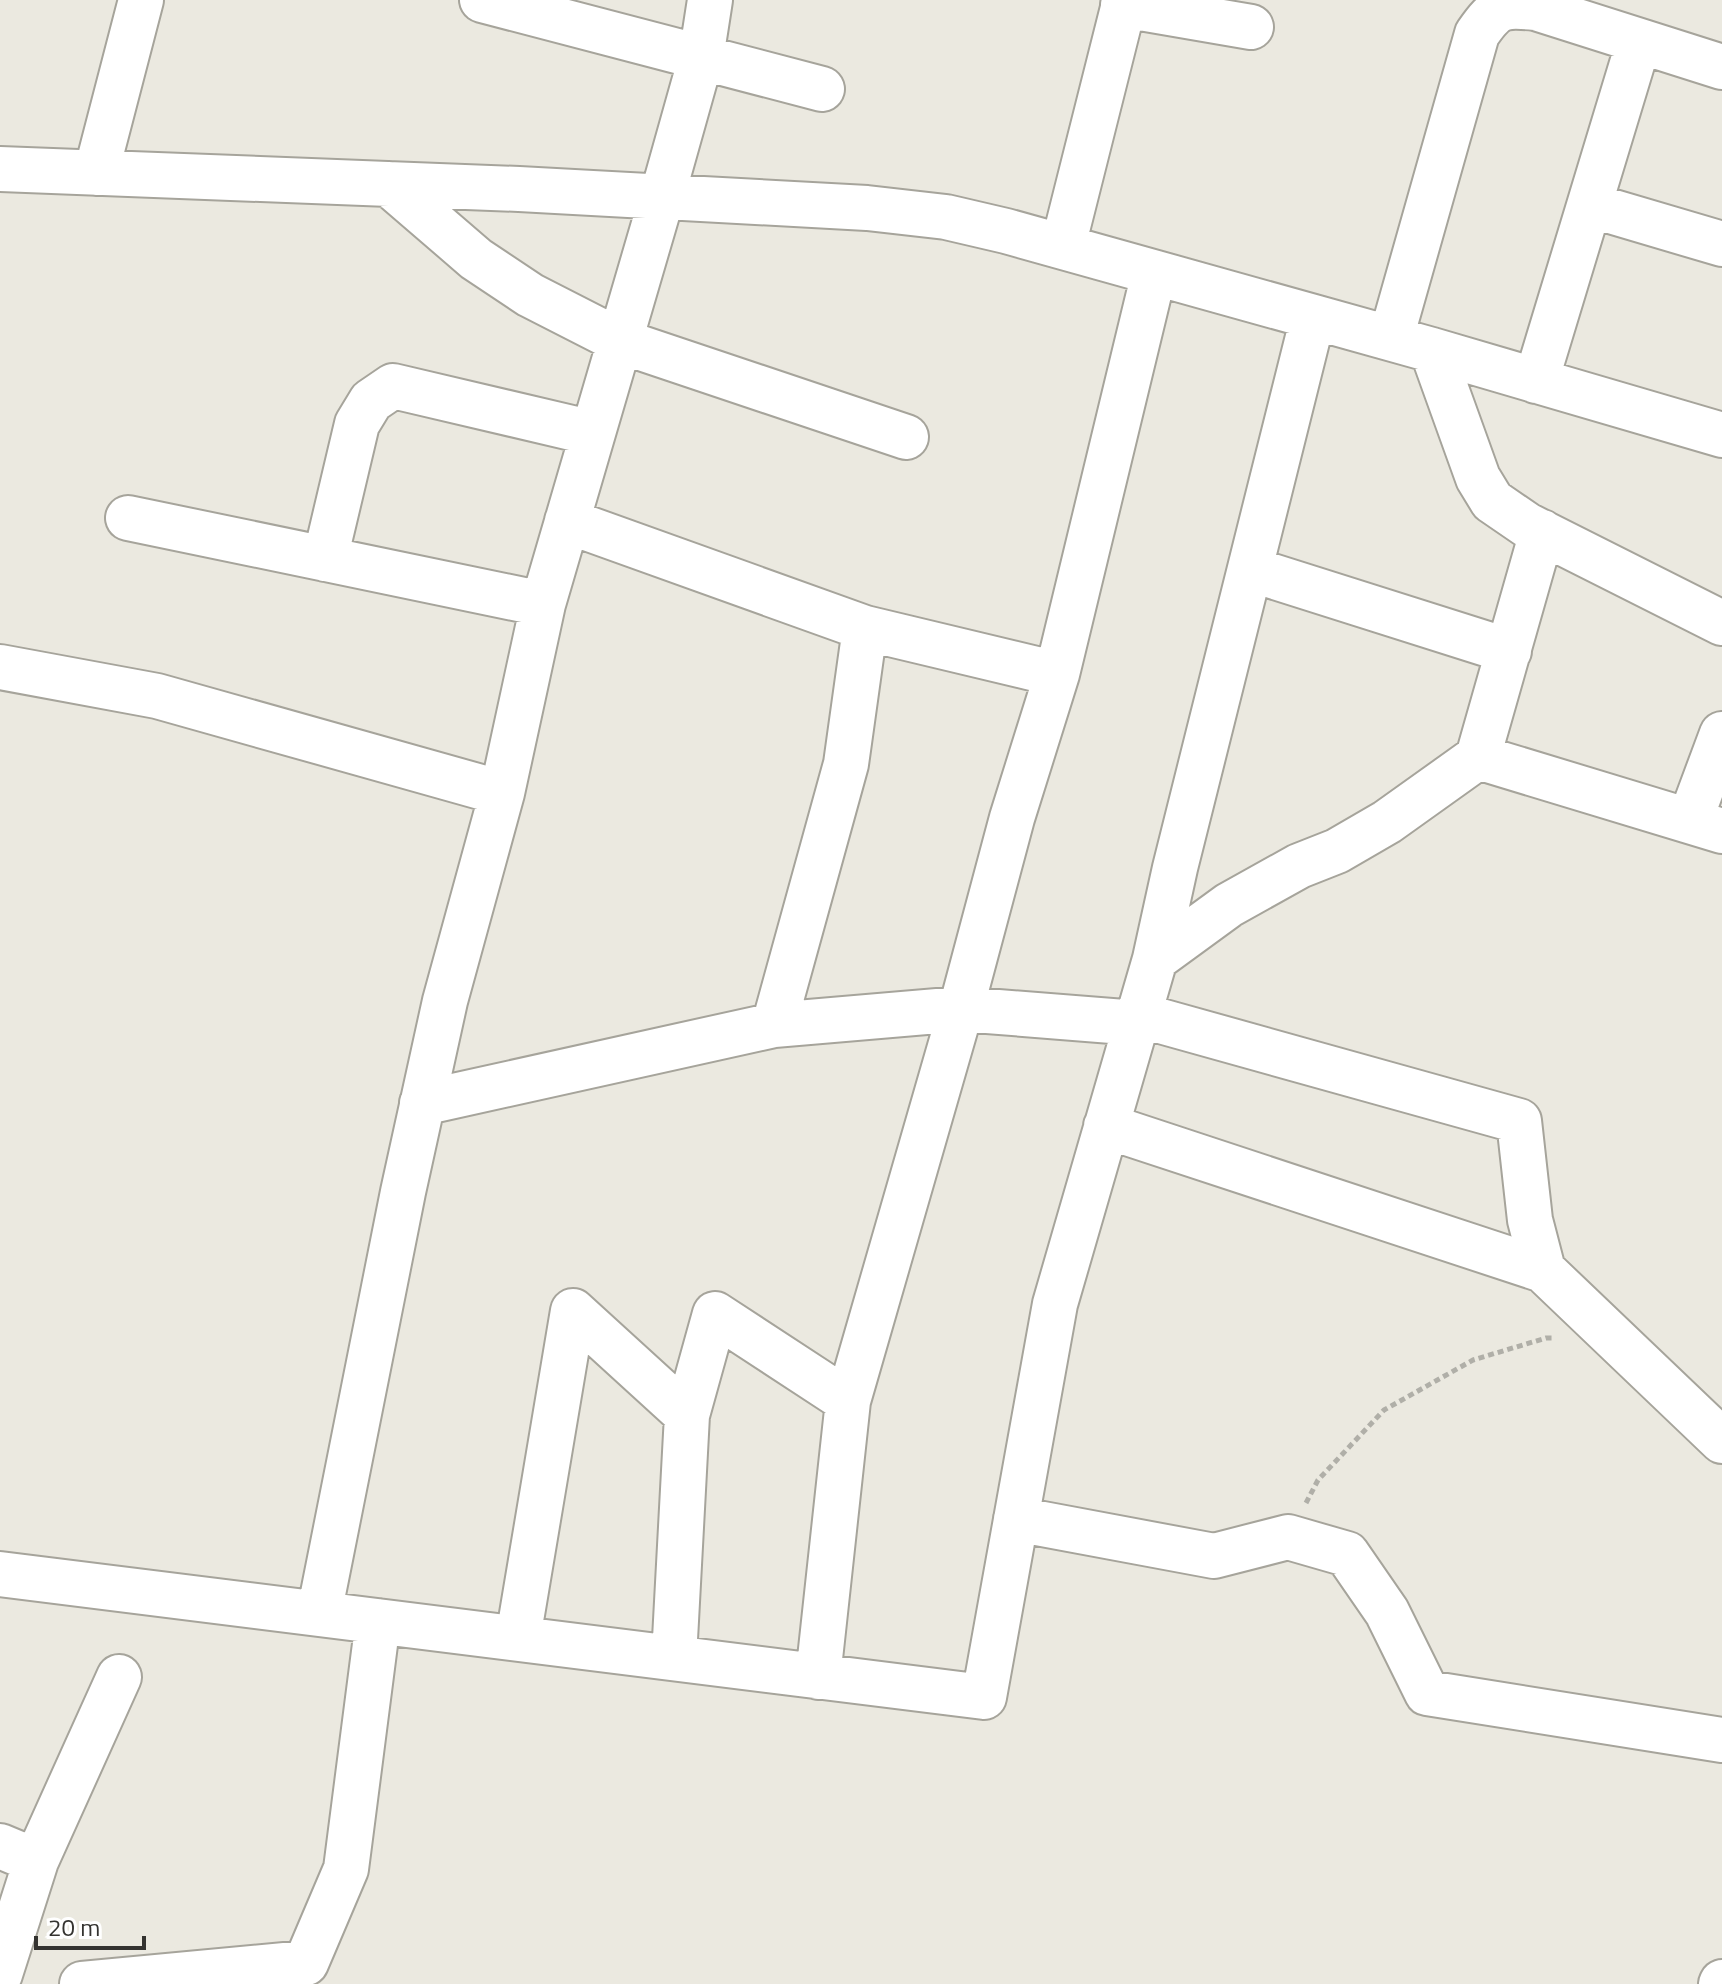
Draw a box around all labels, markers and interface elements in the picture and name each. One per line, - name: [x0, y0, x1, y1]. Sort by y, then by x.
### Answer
- scale bar: [36, 1900, 144, 1950]
- text: 20 m: [48, 1909, 100, 1945]

